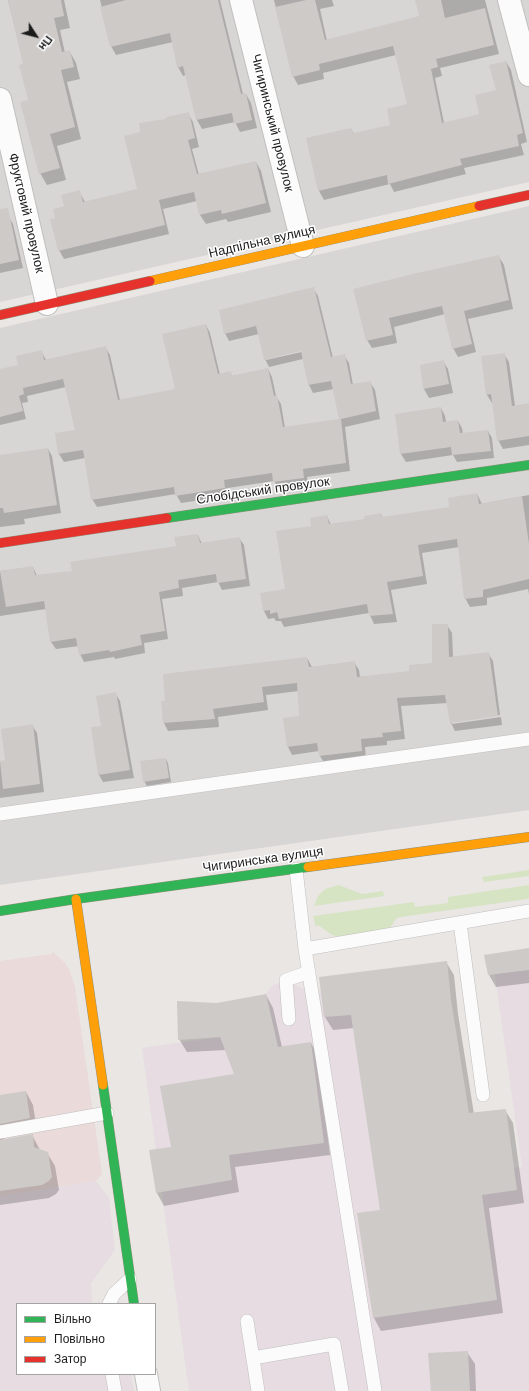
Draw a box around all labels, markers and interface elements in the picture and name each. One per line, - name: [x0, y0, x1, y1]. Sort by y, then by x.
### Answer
- north arrow: [16, 16, 56, 56]
- text: Пн: [37, 34, 55, 52]
- street label: Чигиринський провулок: [247, 52, 297, 194]
- street label: Фруктовий провулок: [5, 152, 47, 274]
- street label: Надпільна вулиця: [207, 222, 317, 262]
- street label: Слобідський провулок: [195, 474, 331, 508]
- street label: Чигиринська вулиця: [202, 844, 324, 876]
- legend: [16, 1303, 156, 1375]
- text: Вільно: [54, 1312, 91, 1326]
- text: Повільно: [54, 1332, 105, 1346]
- text: Затор: [54, 1352, 86, 1366]

